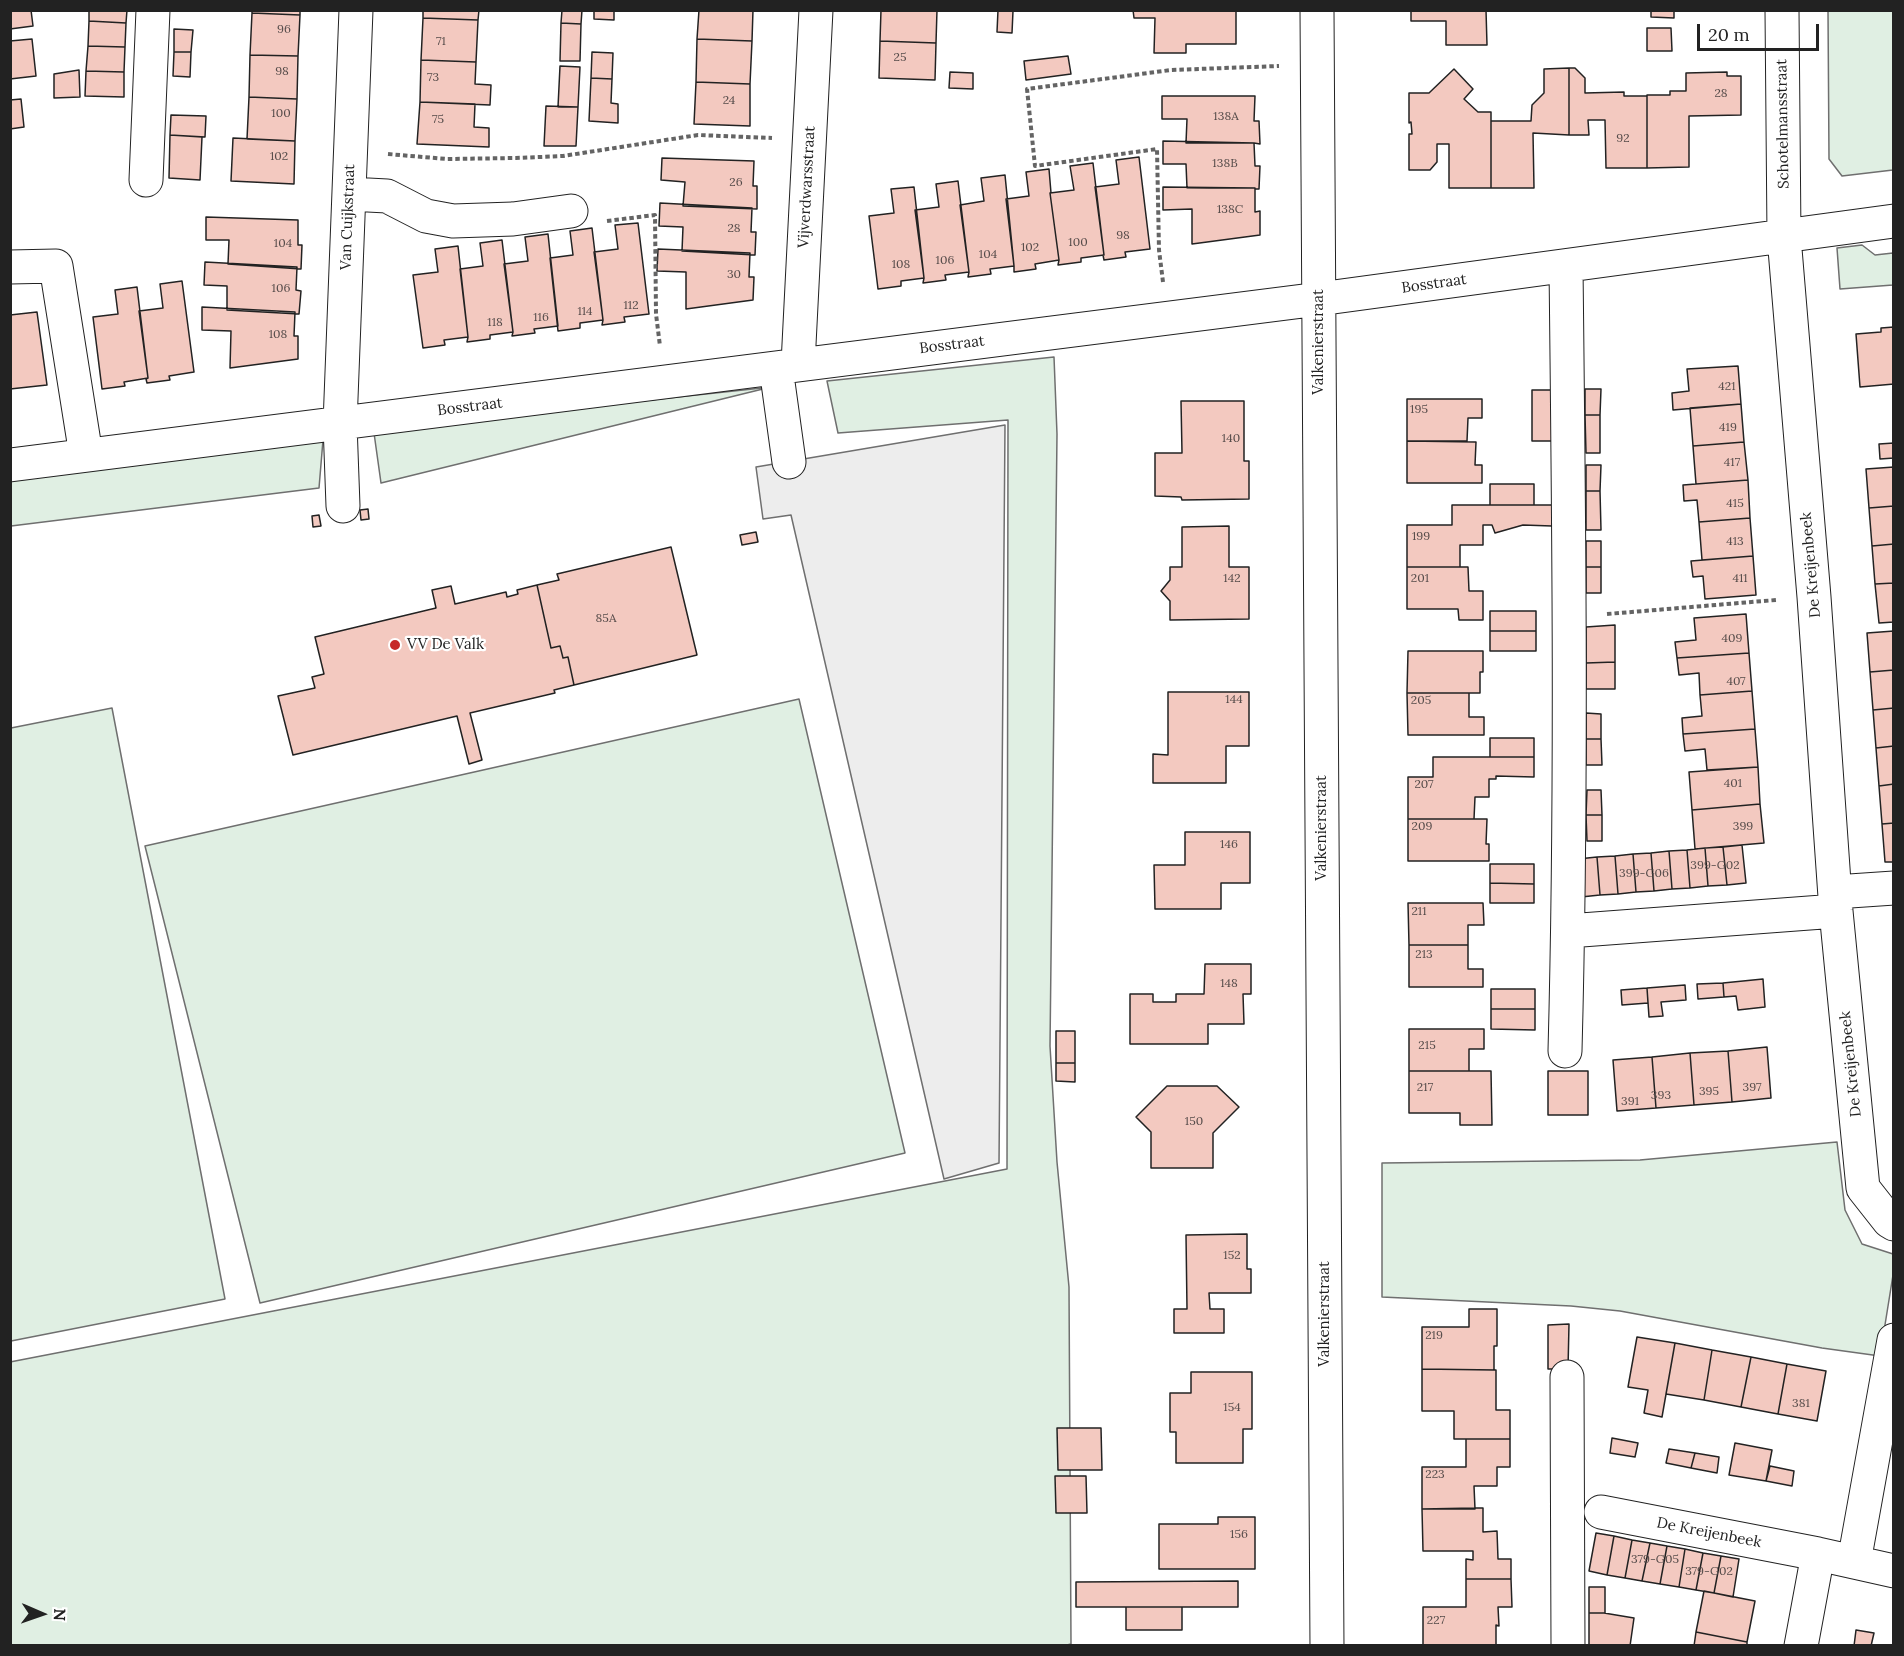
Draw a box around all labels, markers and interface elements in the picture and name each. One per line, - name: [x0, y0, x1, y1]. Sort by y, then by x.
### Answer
- scale bar: [1700, 12, 1822, 50]
- house number: 96: [277, 23, 291, 37]
- text: 20 m: [1708, 23, 1750, 46]
- house number: 71: [436, 35, 446, 49]
- house number: 25: [894, 51, 906, 65]
- street label: Schotelmansstraat: [1773, 59, 1793, 189]
- house number: 98: [275, 65, 289, 79]
- house number: 73: [427, 71, 439, 85]
- house number: 28: [1714, 87, 1728, 101]
- house number: 24: [723, 94, 735, 108]
- house number: 100: [271, 107, 291, 121]
- house number: 138A: [1213, 110, 1239, 124]
- house number: 75: [432, 113, 444, 127]
- street label: Vijverdwarsstraat: [795, 126, 819, 248]
- house number: 92: [1616, 132, 1630, 146]
- house number: 102: [270, 150, 288, 164]
- house number: 138B: [1212, 157, 1238, 171]
- street label: Van Cuijkstraat: [337, 164, 359, 270]
- house number: 26: [729, 176, 743, 190]
- house number: 138C: [1217, 203, 1243, 217]
- house number: 28: [727, 222, 741, 236]
- house number: 98: [1116, 229, 1130, 243]
- house number: 100: [1068, 236, 1088, 250]
- house number: 104: [274, 237, 292, 251]
- house number: 102: [1021, 241, 1039, 255]
- house number: 104: [979, 248, 997, 262]
- house number: 106: [936, 254, 954, 268]
- house number: 108: [892, 258, 910, 272]
- house number: 30: [727, 268, 741, 282]
- street label: Bosstraat: [1400, 271, 1468, 297]
- house number: 106: [272, 282, 290, 296]
- street label: Valkenierstraat: [1310, 289, 1328, 395]
- house number: 112: [623, 299, 639, 313]
- house number: 114: [577, 305, 593, 319]
- house number: 116: [533, 311, 549, 325]
- house number: 118: [487, 316, 503, 330]
- house number: 108: [269, 328, 287, 342]
- street label: Bosstraat: [918, 332, 986, 358]
- house number: 421: [1718, 380, 1736, 394]
- street label: Bosstraat: [436, 394, 504, 420]
- house number: 195: [1410, 403, 1428, 417]
- house number: 419: [1719, 421, 1737, 435]
- house number: 140: [1222, 432, 1240, 446]
- house number: 417: [1724, 456, 1740, 470]
- house number: 415: [1726, 497, 1744, 511]
- street label: De Kreijenbeek: [1797, 511, 1825, 619]
- house number: 199: [1412, 530, 1430, 544]
- house number: 413: [1726, 535, 1744, 549]
- house number: 142: [1223, 572, 1241, 586]
- house number: 201: [1411, 572, 1429, 586]
- house number: 411: [1732, 572, 1748, 586]
- house number: 85A: [596, 612, 616, 626]
- house number: 409: [1722, 632, 1742, 646]
- place label: VV De Valk: [407, 636, 484, 654]
- marker: VV De Valk: [388, 638, 402, 652]
- house number: 407: [1726, 675, 1746, 689]
- house number: 144: [1225, 693, 1243, 707]
- house number: 205: [1411, 694, 1431, 708]
- street label: Valkenierstraat: [1313, 775, 1331, 881]
- house number: 401: [1724, 777, 1742, 791]
- house number: 207: [1414, 778, 1434, 792]
- house number: 209: [1412, 820, 1432, 834]
- house number: 399: [1733, 820, 1753, 834]
- house number: 146: [1220, 838, 1238, 852]
- house number: 399-G02: [1690, 859, 1740, 873]
- house number: 399-G06: [1619, 867, 1669, 881]
- house number: 211: [1411, 905, 1427, 919]
- house number: 213: [1415, 948, 1433, 962]
- house number: 148: [1220, 977, 1238, 991]
- street label: De Kreijenbeek: [1836, 1010, 1866, 1118]
- house number: 215: [1418, 1039, 1436, 1053]
- house number: 217: [1417, 1081, 1433, 1095]
- house number: 397: [1743, 1081, 1761, 1095]
- house number: 395: [1699, 1085, 1719, 1099]
- house number: 393: [1651, 1089, 1671, 1103]
- house number: 391: [1621, 1095, 1639, 1109]
- house number: 150: [1185, 1115, 1203, 1129]
- house number: 152: [1223, 1249, 1241, 1263]
- street label: Valkenierstraat: [1316, 1261, 1334, 1367]
- house number: 219: [1425, 1329, 1443, 1343]
- house number: 381: [1792, 1397, 1810, 1411]
- house number: 154: [1223, 1401, 1241, 1415]
- house number: 223: [1425, 1468, 1445, 1482]
- street label: De Kreijenbeek: [1655, 1514, 1763, 1552]
- house number: 156: [1230, 1528, 1248, 1542]
- house number: 379-G05: [1631, 1553, 1679, 1567]
- house number: 379-G02: [1685, 1565, 1733, 1579]
- north arrow: [12, 1584, 72, 1644]
- text: N: [50, 1608, 70, 1621]
- house number: 227: [1427, 1614, 1445, 1628]

